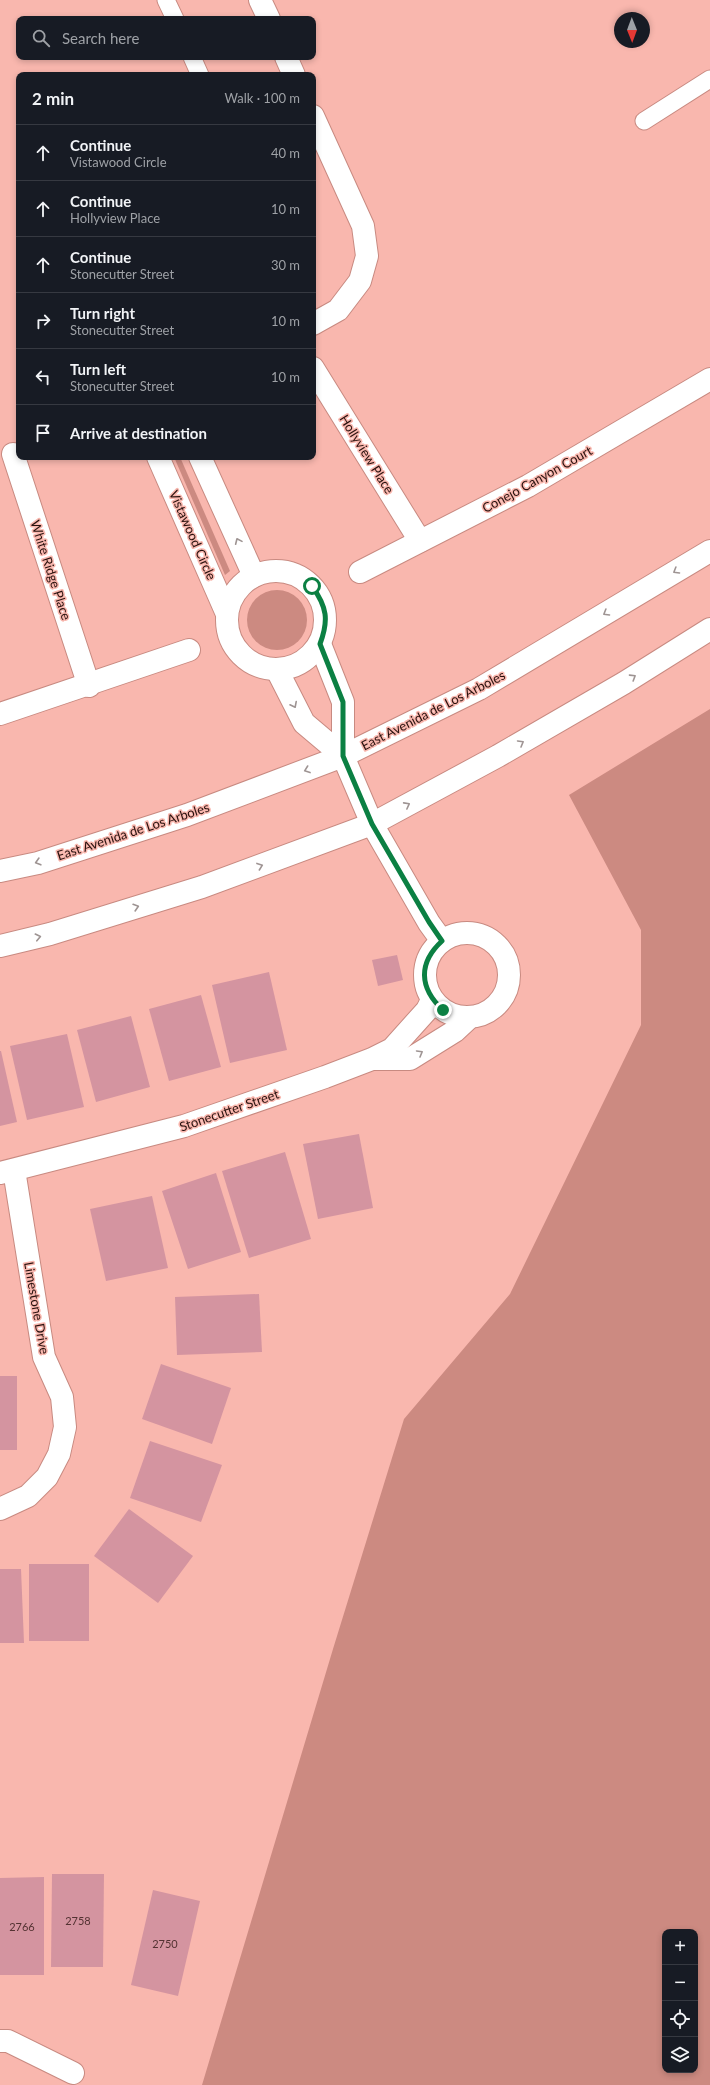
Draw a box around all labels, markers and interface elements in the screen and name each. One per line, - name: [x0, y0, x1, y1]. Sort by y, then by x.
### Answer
- north arrow: [614, 12, 650, 48]
- search box: [16, 16, 316, 60]
- icon: search: [30, 27, 52, 49]
- text: Search here: [62, 29, 139, 47]
- text: 2 min: [32, 88, 74, 109]
- text: Walk · 100 m: [224, 90, 300, 106]
- text: Continue: [70, 136, 131, 154]
- icon: ahead: [32, 142, 54, 164]
- text: 40 m: [271, 145, 300, 161]
- text: Vistawood Circle: [70, 154, 167, 170]
- text: Continue: [70, 192, 131, 210]
- icon: ahead: [32, 198, 54, 220]
- text: 10 m: [271, 201, 300, 217]
- text: Hollyview Place: [70, 210, 160, 226]
- text: Continue: [70, 248, 131, 266]
- icon: ahead: [32, 254, 54, 276]
- text: 30 m: [271, 257, 300, 273]
- text: Stonecutter Street: [70, 266, 174, 282]
- text: Turn right: [70, 304, 135, 322]
- icon: right: [32, 310, 54, 332]
- text: 10 m: [271, 313, 300, 329]
- text: Stonecutter Street: [70, 322, 174, 338]
- text: Turn left: [70, 360, 126, 378]
- icon: left: [32, 366, 54, 388]
- text: 10 m: [271, 369, 300, 385]
- text: Stonecutter Street: [70, 378, 174, 394]
- street label: Hollyview Place: [336, 412, 398, 497]
- icon: arrive: [32, 422, 54, 444]
- text: Arrive at destination: [70, 424, 207, 442]
- street label: Conejo Canyon Court: [479, 442, 595, 516]
- street label: Vistawood Circle: [166, 488, 220, 582]
- street label: White Ridge Place: [27, 518, 75, 622]
- one-way arrow: [235, 537, 243, 545]
- one-way arrow: [673, 567, 680, 574]
- route start: [303, 577, 321, 595]
- one-way arrow: [603, 608, 610, 616]
- street label: East Avenida de Los Arboles: [358, 667, 508, 753]
- one-way arrow: [629, 675, 636, 682]
- one-way arrow: [289, 701, 297, 708]
- one-way arrow: [517, 740, 524, 747]
- one-way arrow: [303, 765, 310, 774]
- street label: East Avenida de Los Arboles: [55, 799, 212, 863]
- one-way arrow: [403, 803, 410, 810]
- one-way arrow: [35, 858, 42, 866]
- one-way arrow: [256, 862, 263, 870]
- one-way arrow: [133, 903, 140, 912]
- one-way arrow: [34, 933, 41, 942]
- route end: [434, 1001, 452, 1019]
- one-way arrow: [416, 1051, 423, 1058]
- street label: Stonecutter Street: [177, 1085, 281, 1135]
- street label: Limestone Drive: [21, 1261, 53, 1356]
- house number: 2758: [65, 1914, 91, 1927]
- house number: 2766: [9, 1920, 35, 1933]
- map controls: [662, 1929, 698, 2073]
- button: +: [662, 1929, 698, 1965]
- house number: 2750: [152, 1937, 178, 1950]
- button: −: [662, 1965, 698, 2001]
- button: locate: [662, 2001, 698, 2037]
- button: layers: [662, 2037, 698, 2073]

